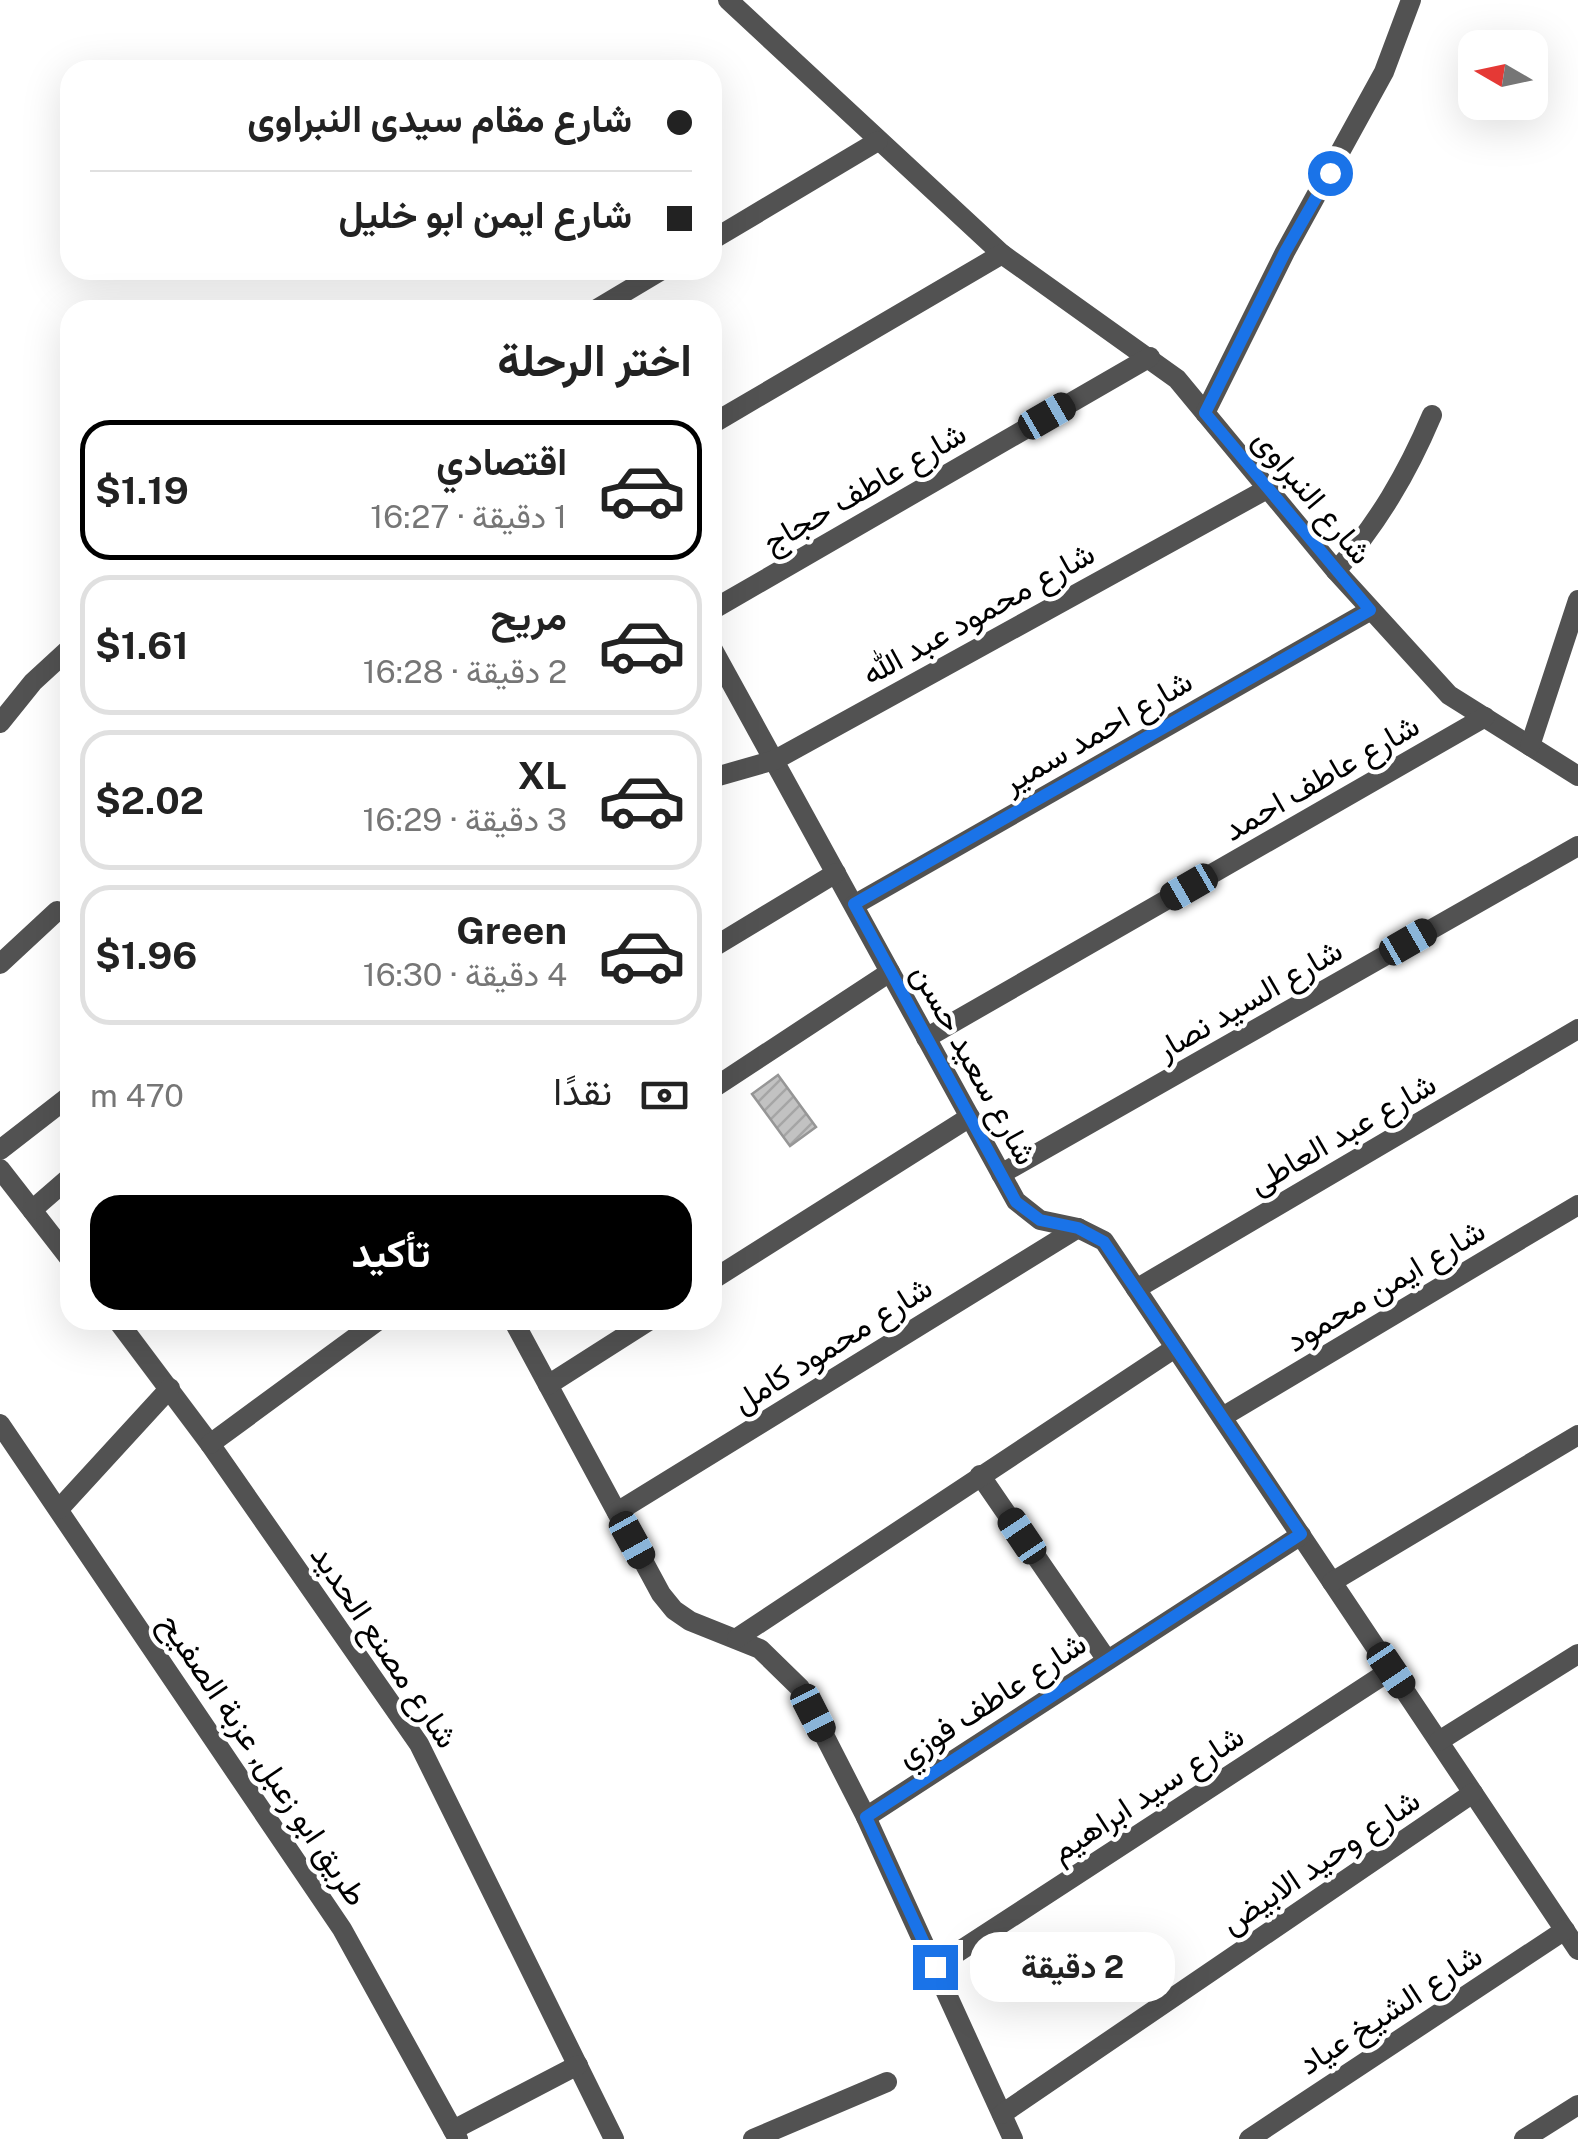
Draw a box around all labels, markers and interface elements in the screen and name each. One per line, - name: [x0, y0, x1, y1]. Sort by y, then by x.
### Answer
- north arrow: [1458, 30, 1548, 120]
- map controls: [1458, 30, 1548, 120]
- text: شارع مقام سيدى النبراوى: [247, 96, 632, 141]
- route start: [1308, 151, 1353, 196]
- text: شارع ايمن ابو خليل: [338, 192, 632, 237]
- text: اختر الرحلة: [497, 333, 692, 386]
- car: [1014, 388, 1080, 444]
- street label: شارع عاطف حجاج: [756, 414, 974, 564]
- street label: شارع النبراوى: [1243, 421, 1380, 574]
- text: اقتصادي: [436, 439, 567, 484]
- icon: car: [597, 445, 687, 535]
- text: $1.19: [95, 468, 189, 513]
- text: 1 دقيقة · 16:27: [370, 498, 567, 535]
- street label: شارع محمود عبد الله: [856, 534, 1102, 696]
- text: مريح: [491, 594, 567, 639]
- icon: car: [597, 600, 687, 690]
- text: $1.61: [95, 623, 189, 668]
- text: 2 دقيقة · 16:28: [363, 653, 567, 690]
- street label: شارع احمد سمير: [995, 662, 1200, 804]
- street label: شارع عاطف احمد: [1217, 706, 1427, 851]
- text: XL: [518, 753, 567, 798]
- icon: car: [597, 755, 687, 845]
- text: $2.02: [95, 778, 204, 823]
- text: 3 دقيقة · 16:29: [362, 801, 567, 838]
- car: [1156, 859, 1222, 915]
- text: Green: [456, 908, 567, 953]
- icon: car: [597, 910, 687, 1000]
- car: [1375, 914, 1441, 970]
- street label: شارع السيد نصار: [1149, 931, 1350, 1071]
- text: $1.96: [95, 933, 197, 978]
- text: 4 دقيقة · 16:30: [363, 956, 567, 993]
- street label: شارع سعيد حسن: [901, 957, 1045, 1173]
- street label: شارع عبد العاطى: [1242, 1065, 1444, 1205]
- icon: cash: [637, 1068, 692, 1123]
- text: نقدًا: [553, 1069, 612, 1114]
- text: 470 m: [90, 1077, 184, 1114]
- button: تأكيد: [90, 1195, 692, 1310]
- street label: شارع ايمن محمود: [1279, 1211, 1493, 1362]
- street label: شارع محمود كامل: [726, 1268, 941, 1423]
- car: [993, 1503, 1051, 1569]
- car: [604, 1506, 660, 1574]
- street label: شارع مصنع الحديد: [300, 1537, 467, 1757]
- street label: طريق ابو زعبل, عزبة الصفيح: [149, 1606, 376, 1915]
- street label: شارع عاطف فوزي: [890, 1624, 1097, 1781]
- car: [1362, 1637, 1420, 1703]
- car: [786, 1679, 840, 1747]
- street label: شارع سيد ابراهيم: [1044, 1717, 1252, 1872]
- street label: شارع وحيد الابيض: [1214, 1781, 1429, 1944]
- callout: 2 دقيقة: [970, 1932, 1175, 2002]
- street label: شارع الشيخ عياد: [1291, 1936, 1491, 2085]
- route end: [913, 1945, 958, 1990]
- text: 2 دقيقة: [1021, 1948, 1124, 1985]

